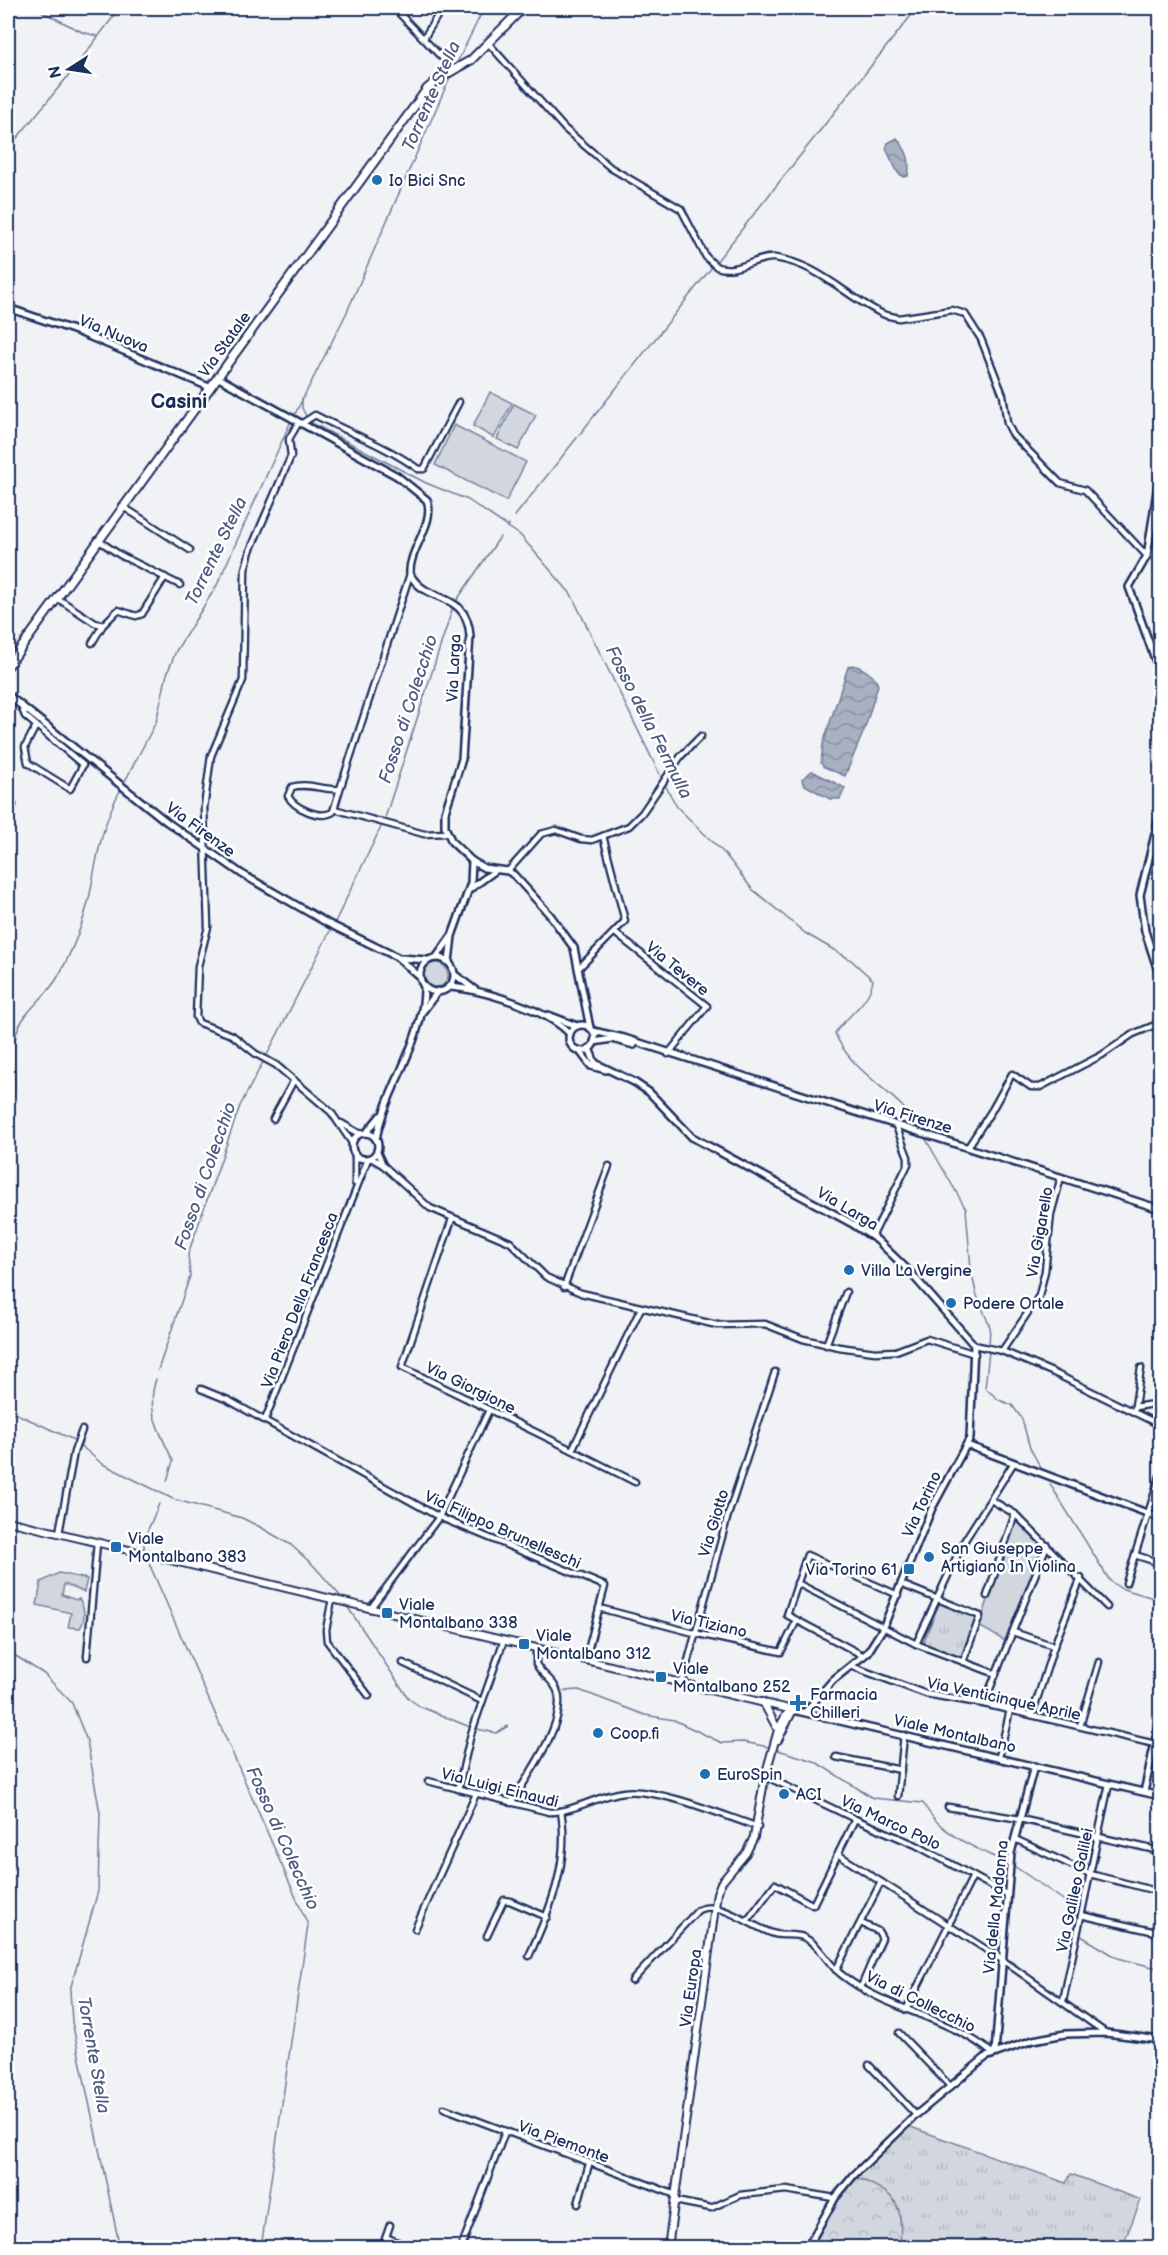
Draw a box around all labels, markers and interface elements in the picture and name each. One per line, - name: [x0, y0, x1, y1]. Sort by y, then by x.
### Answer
- water label: Torrente Stella: [398, 38, 465, 154]
- north arrow: [39, 39, 99, 99]
- text: N: [45, 64, 66, 80]
- place label: Io Bici Snc: [389, 172, 466, 191]
- marker: Io Bici Snc: [370, 173, 384, 187]
- street label: Via Statale: [195, 308, 256, 381]
- street label: Via Nuova: [76, 311, 151, 357]
- district label: Casini: [151, 390, 207, 414]
- water label: Torrente Stella: [181, 493, 252, 609]
- water label: Fosso di Colecchio: [375, 632, 442, 786]
- street label: Via Larga: [443, 633, 466, 703]
- water label: Fosso della Fermulla: [601, 642, 696, 802]
- street label: Via Firenze: [162, 799, 239, 862]
- street label: Via Tevere: [642, 938, 713, 1001]
- street label: Via Firenze: [871, 1096, 955, 1139]
- water label: Fosso di Colecchio: [170, 1100, 241, 1253]
- street label: Via Larga: [813, 1183, 882, 1235]
- street label: Via Gigarello: [1023, 1185, 1058, 1279]
- street label: Via Piero Della Francesca: [258, 1210, 343, 1391]
- place label: Villa La Vergine: [861, 1262, 972, 1281]
- marker: Villa La Vergine: [842, 1263, 856, 1277]
- place label: Podere Ortale: [963, 1295, 1065, 1314]
- marker: Podere Ortale: [944, 1296, 958, 1310]
- street label: Via Giorgione: [422, 1358, 519, 1419]
- street label: Via Torino: [899, 1468, 946, 1541]
- street label: Via Filippo Brunelleschi: [421, 1487, 584, 1573]
- street label: Via Giotto: [695, 1487, 734, 1560]
- place label: Viale Montalbano 383: [128, 1530, 247, 1567]
- marker: Viale Montalbano 383: [109, 1540, 123, 1554]
- place label: San Giuseppe Artigiano In Violina: [941, 1540, 1076, 1577]
- marker: San Giuseppe Artigiano In Violina: [922, 1550, 936, 1564]
- place label: Via Torino 61: [806, 1561, 897, 1580]
- marker: Via Torino 61: [902, 1562, 916, 1576]
- place label: Viale Montalbano 338: [399, 1596, 517, 1633]
- marker: Viale Montalbano 338: [380, 1606, 394, 1620]
- street label: Via Tiziano: [669, 1606, 749, 1642]
- place label: Viale Montalbano 312: [536, 1627, 652, 1664]
- marker: Viale Montalbano 312: [517, 1637, 531, 1651]
- place label: Viale Montalbano 252: [673, 1660, 791, 1697]
- marker: Viale Montalbano 252: [654, 1670, 668, 1684]
- street label: Via Venticinque Aprile: [925, 1674, 1083, 1725]
- place label: Farmacia Chilleri: [810, 1686, 878, 1723]
- marker: Farmacia Chilleri: [791, 1696, 805, 1710]
- street label: Viale Montalbano: [892, 1711, 1018, 1758]
- place label: Coop.fi: [610, 1725, 659, 1744]
- marker: Coop.fi: [591, 1726, 605, 1740]
- water label: Fosso di Colecchio: [241, 1763, 324, 1913]
- street label: Via Luigi Einaudi: [439, 1765, 560, 1812]
- place label: EuroSpin: [717, 1766, 782, 1785]
- marker: EuroSpin: [698, 1767, 712, 1781]
- place label: ACI: [796, 1786, 822, 1805]
- marker: ACI: [777, 1787, 791, 1801]
- street label: Via Marco Polo: [837, 1792, 943, 1855]
- street label: Via Galileo Galilei: [1053, 1826, 1098, 1954]
- street label: Via della Madonna: [980, 1839, 1013, 1975]
- street label: Via Europa: [677, 1948, 706, 2029]
- street label: Via di Collecchio: [862, 1968, 978, 2037]
- water label: Torrente Stella: [73, 1995, 114, 2115]
- street label: Via Piemonte: [515, 2117, 612, 2168]

